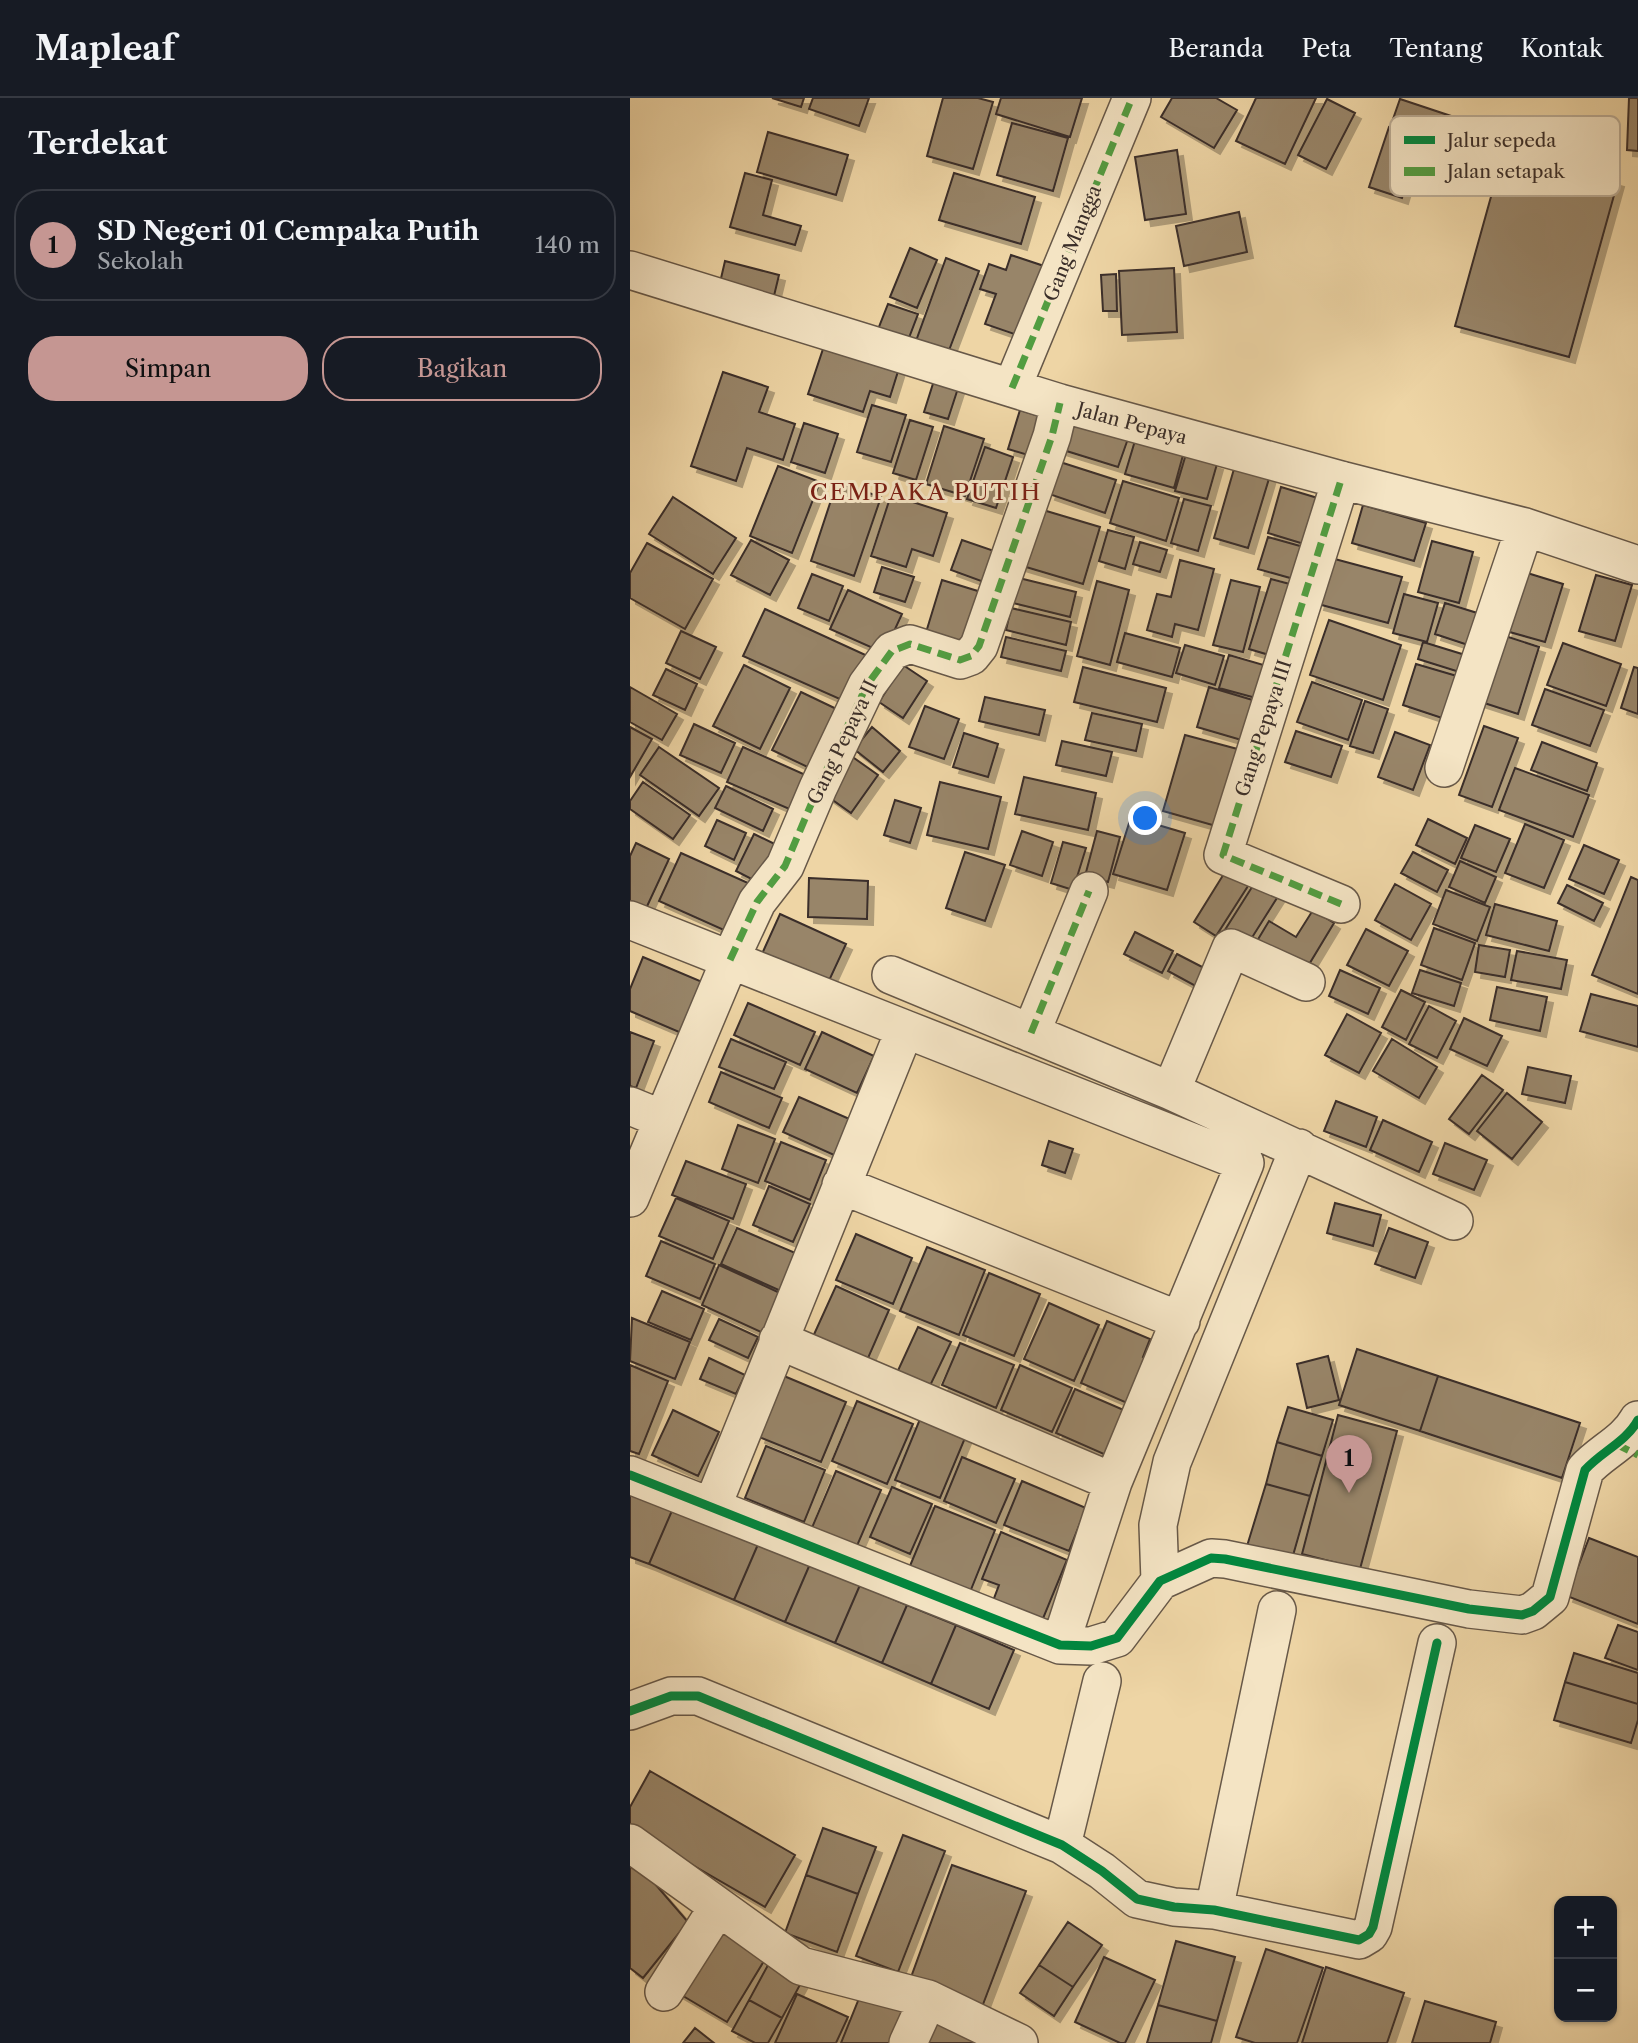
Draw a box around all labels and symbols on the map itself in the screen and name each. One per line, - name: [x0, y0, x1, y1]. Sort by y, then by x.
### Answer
- legend: [1390, 116, 1620, 196]
- text: Jalur sepeda: [1444, 129, 1556, 152]
- text: Jalan setapak: [1444, 160, 1566, 183]
- street label: Gang Mangga: [1039, 182, 1106, 305]
- street label: Jalan Pepaya: [1071, 397, 1189, 449]
- district label: CEMPAKA PUTIH: [810, 478, 1042, 506]
- street label: Gang Pepaya III: [1230, 657, 1296, 800]
- street label: Gang Pepaya II: [802, 676, 882, 808]
- your location: [1128, 801, 1162, 835]
- pin: 1: [1326, 1435, 1372, 1493]

